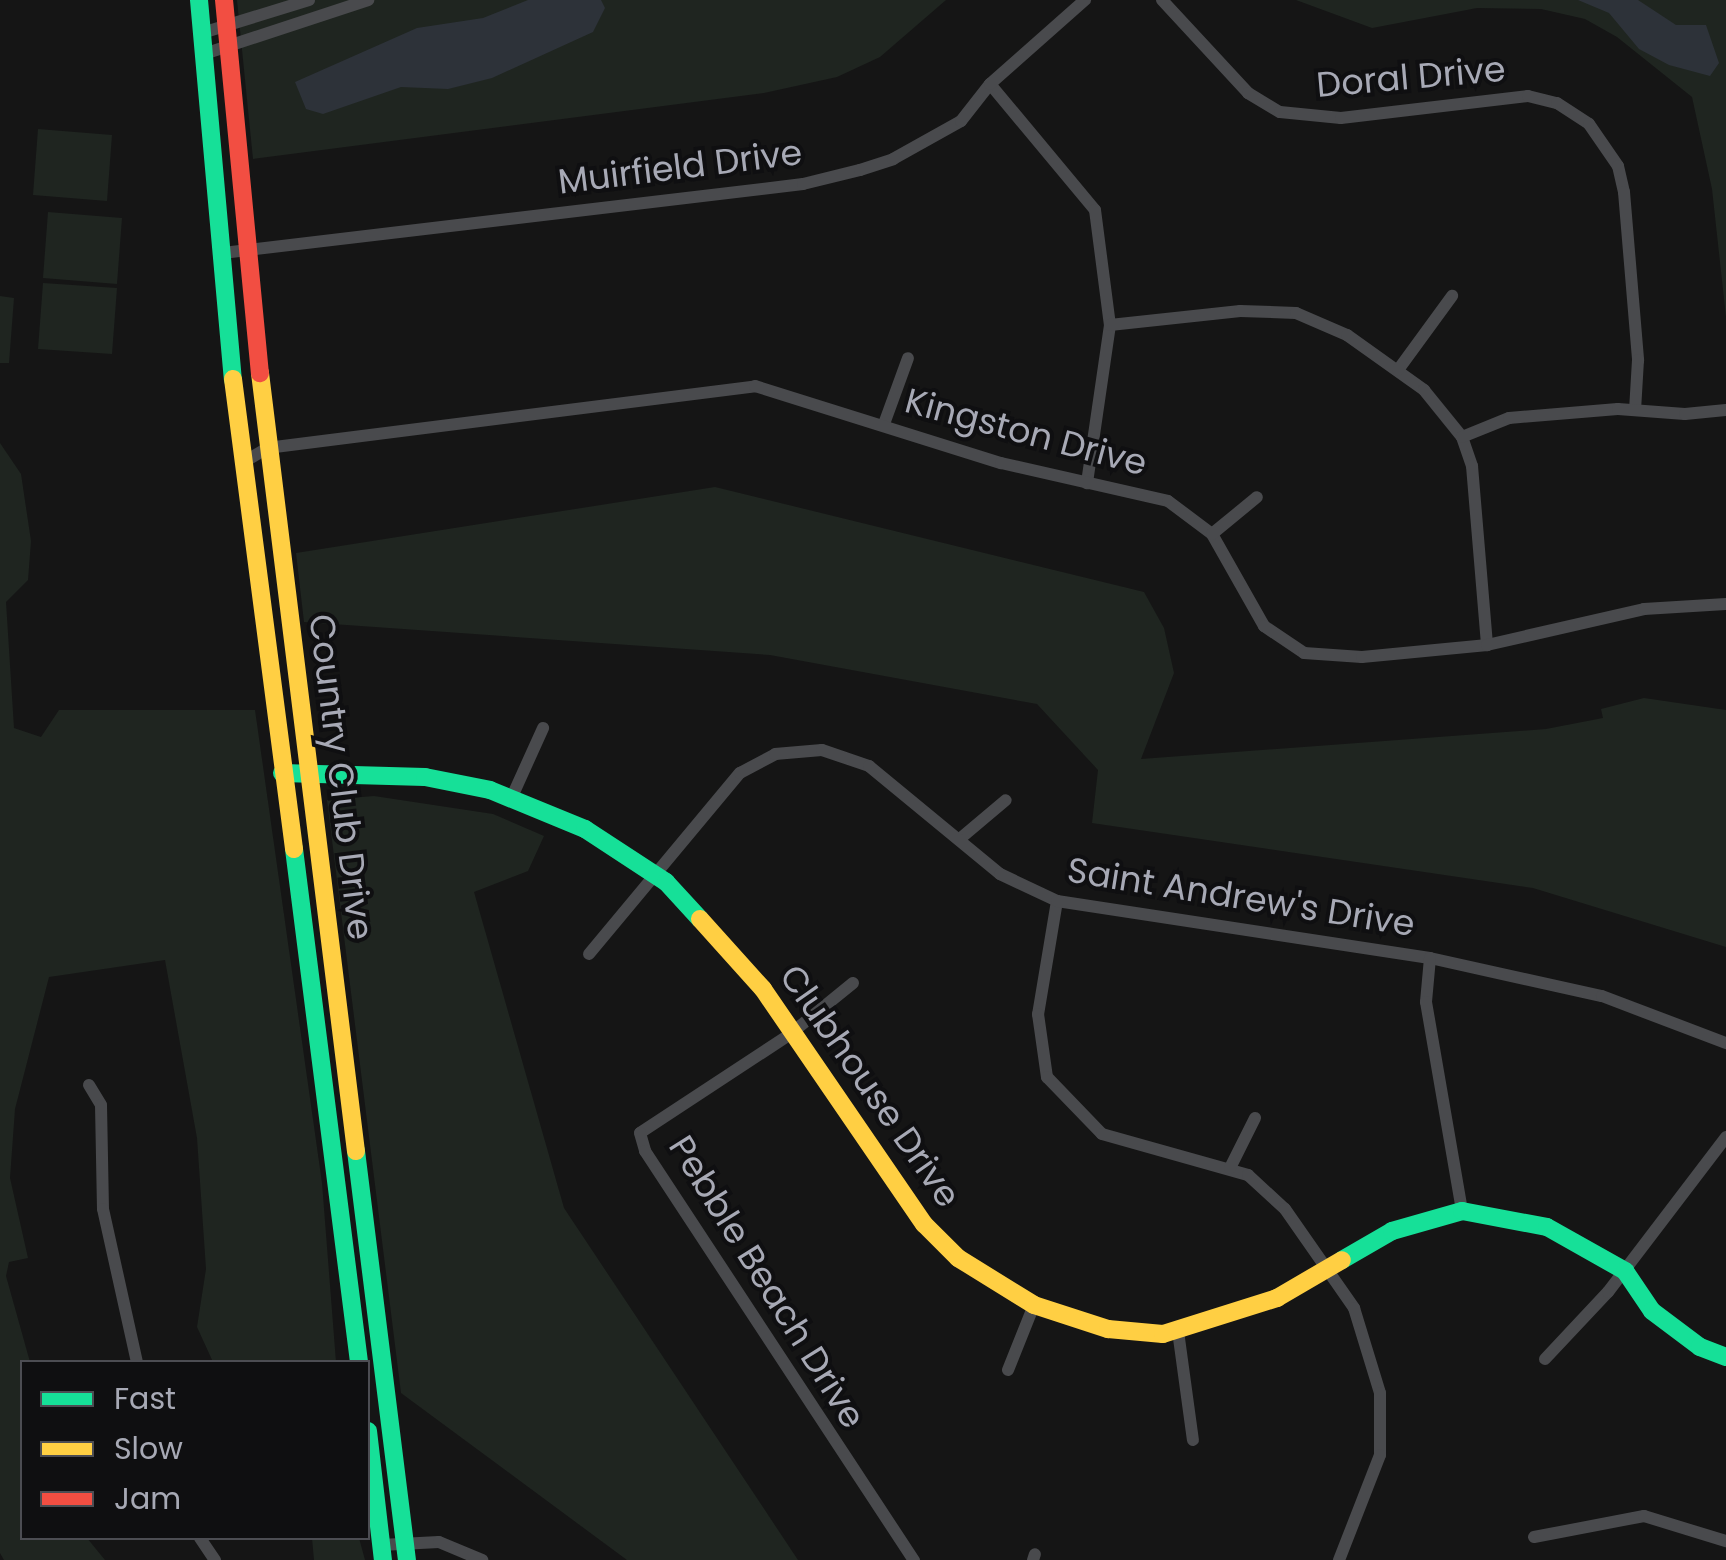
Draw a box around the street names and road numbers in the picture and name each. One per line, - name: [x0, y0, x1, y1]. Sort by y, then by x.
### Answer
- street label: Doral Drive: [1315, 48, 1507, 106]
- street label: Muirfield Drive: [556, 131, 804, 203]
- street label: Kingston Drive: [901, 380, 1151, 484]
- street label: Country Club Drive: [300, 612, 382, 942]
- street label: Saint Andrew's Drive: [1064, 849, 1418, 945]
- street label: Clubhouse Drive: [771, 957, 969, 1215]
- street label: Pebble Beach Drive: [660, 1128, 874, 1436]

